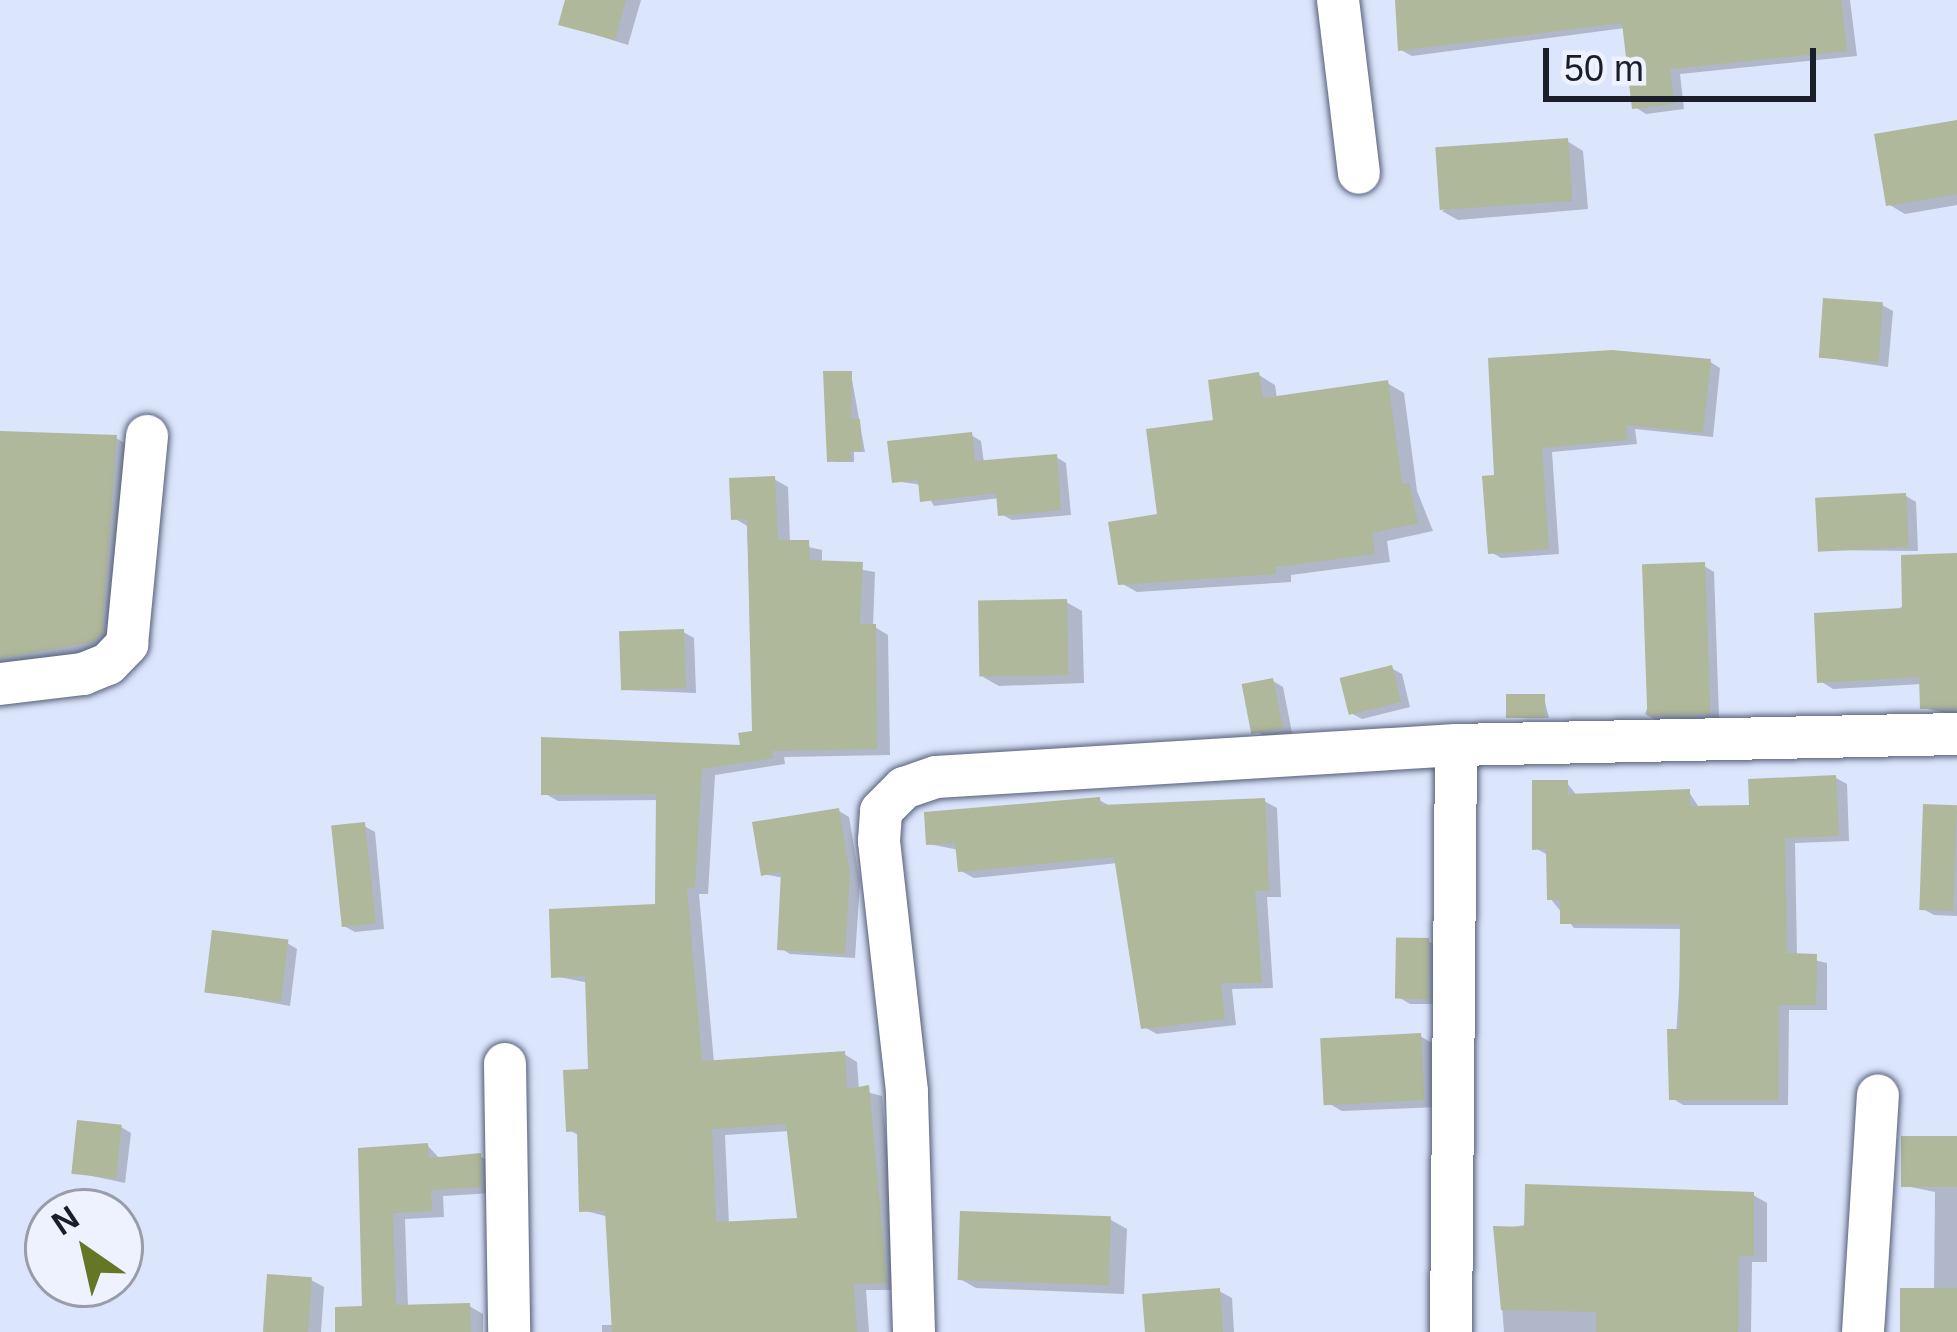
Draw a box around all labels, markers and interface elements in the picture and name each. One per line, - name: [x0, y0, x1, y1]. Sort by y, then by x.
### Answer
- scale bar: [1549, 24, 1822, 98]
- text: 50 m: [1564, 48, 1644, 89]
- north arrow: [24, 1188, 144, 1308]
- text: N: [45, 1198, 85, 1242]

